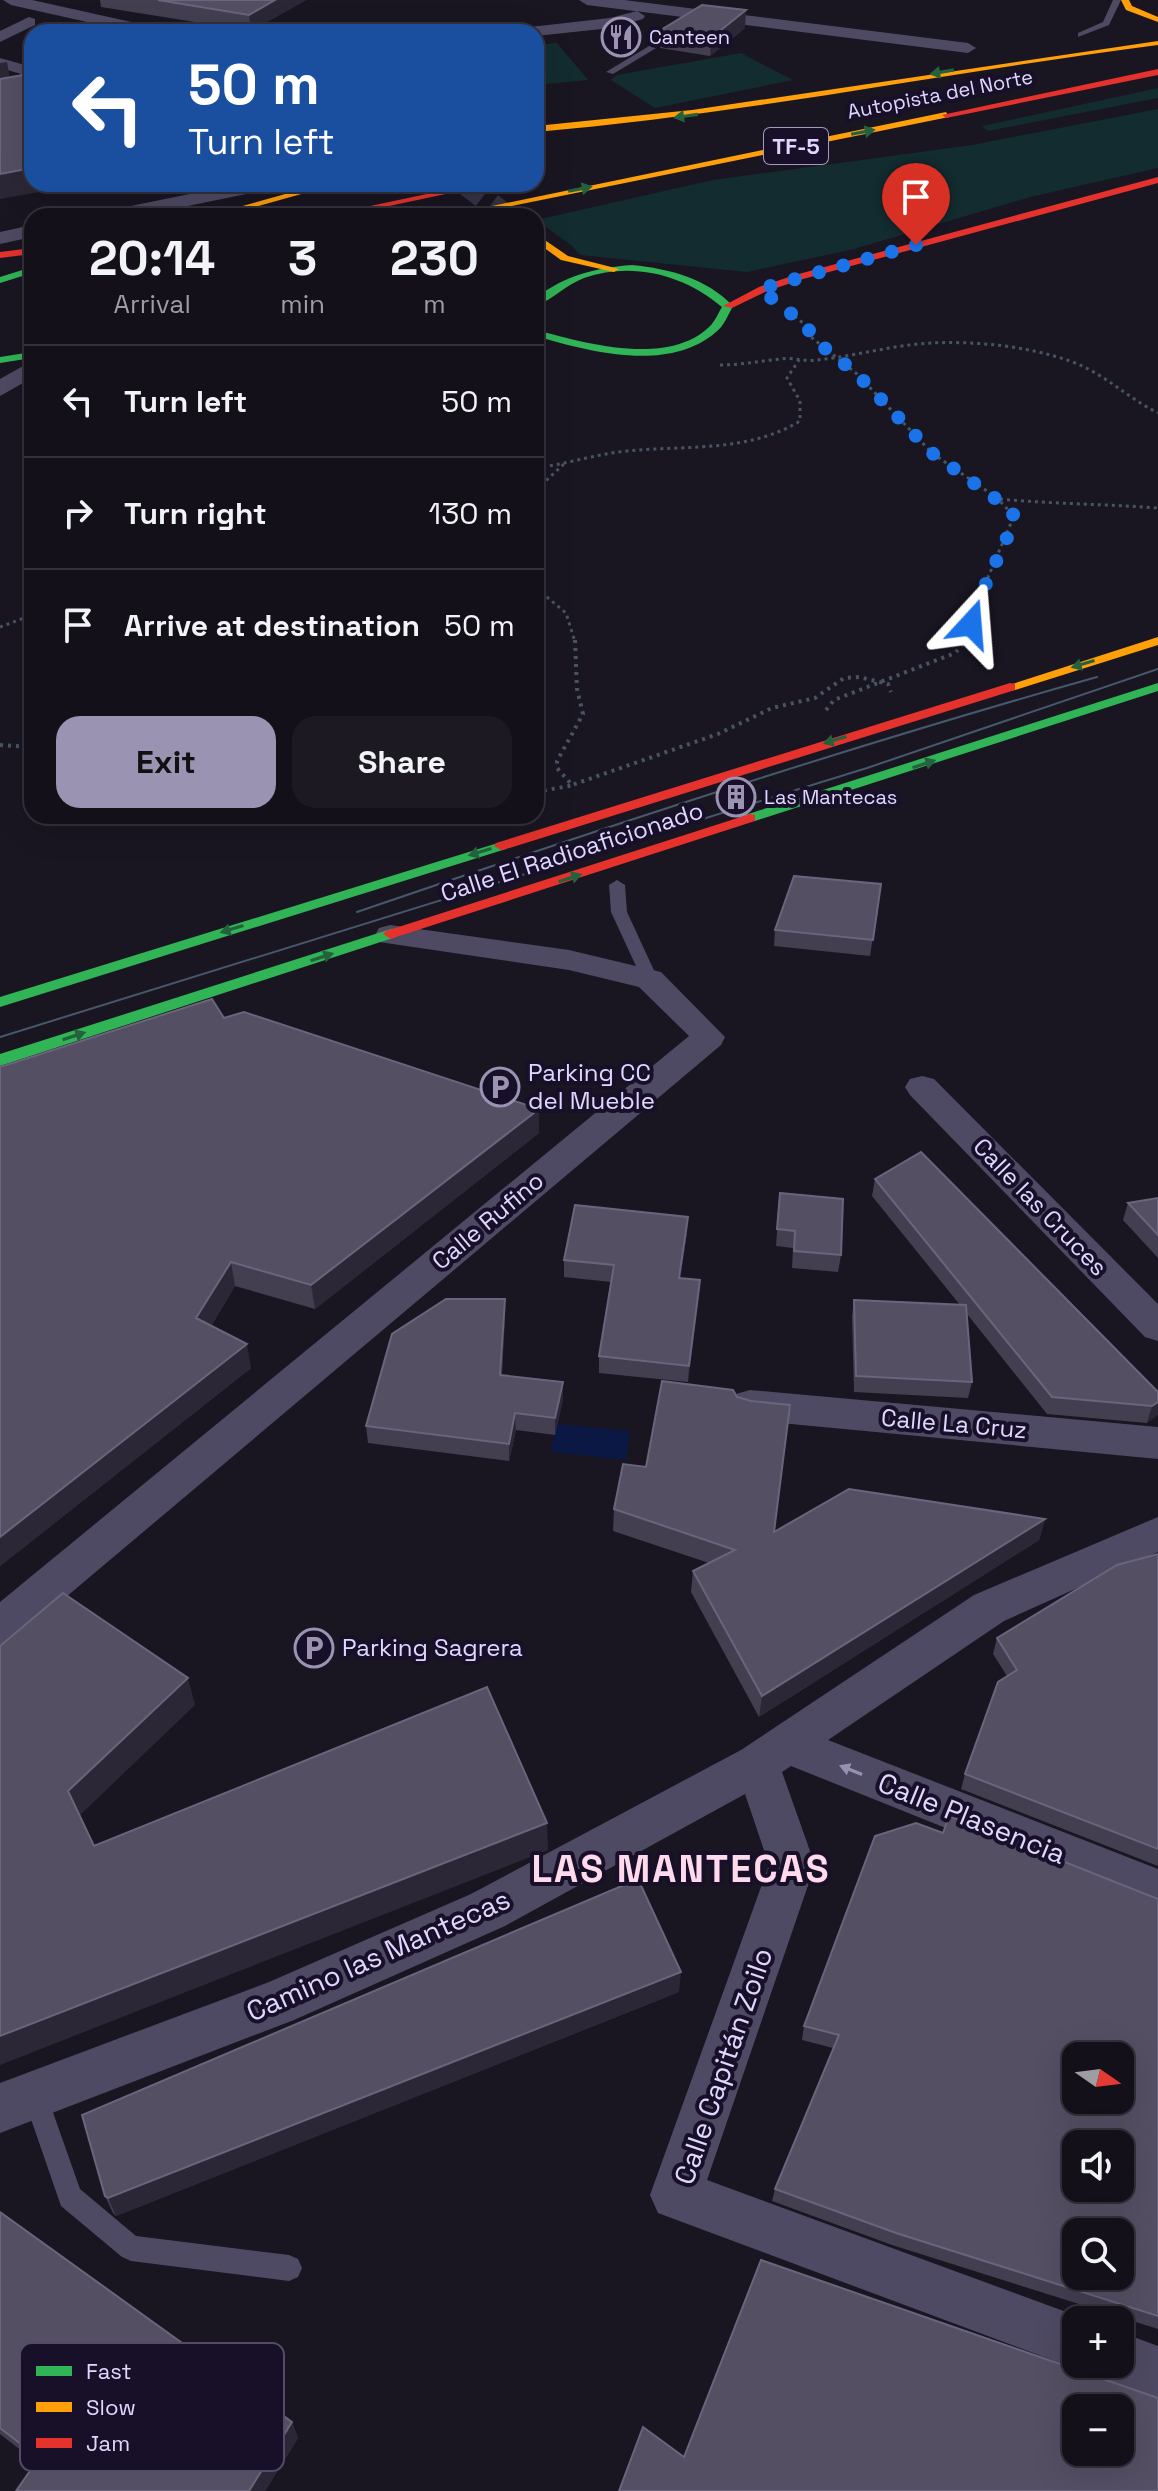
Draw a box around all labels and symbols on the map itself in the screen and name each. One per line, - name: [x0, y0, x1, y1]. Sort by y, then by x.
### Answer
- restaurant icon: Canteen: [600, 16, 642, 58]
- place label: Canteen: [649, 24, 730, 50]
- street label: Autopista del Norte: [845, 63, 1035, 125]
- one-way arrow: [929, 66, 954, 78]
- one-way arrow: [673, 110, 698, 123]
- one-way arrow: [850, 125, 875, 138]
- road number: TF-5: [764, 128, 828, 164]
- pin: [882, 163, 950, 245]
- one-way arrow: [568, 183, 593, 195]
- position arrow: [929, 582, 1013, 666]
- one-way arrow: [1071, 658, 1095, 671]
- one-way arrow: [822, 734, 846, 747]
- one-way arrow: [912, 758, 936, 770]
- building icon: Las Mantecas: [715, 776, 757, 818]
- place label: Las Mantecas: [764, 784, 897, 810]
- street label: Calle El Radioaficionado: [437, 794, 707, 909]
- one-way arrow: [468, 846, 492, 859]
- one-way arrow: [558, 871, 582, 883]
- one-way arrow: [220, 923, 244, 936]
- one-way arrow: [310, 950, 334, 963]
- one-way arrow: [63, 1029, 87, 1042]
- place label: Parking CC del Mueble: [528, 1057, 655, 1116]
- parking icon: Parking CC del Mueble: [479, 1066, 521, 1108]
- street label: Calle las Cruces: [967, 1131, 1114, 1282]
- street label: Calle Rufino: [425, 1165, 550, 1276]
- street label: Calle La Cruz: [880, 1402, 1028, 1445]
- parking icon: Parking Sagrera: [293, 1627, 335, 1669]
- place label: Parking Sagrera: [342, 1632, 523, 1663]
- one-way arrow: [839, 1763, 863, 1776]
- street label: Calle Plasencia: [873, 1764, 1071, 1872]
- district label: LAS MANTECAS: [531, 1845, 831, 1893]
- street label: Camino las Mantecas: [240, 1881, 516, 2029]
- street label: Calle Capitán Zoilo: [666, 1943, 780, 2189]
- north arrow: [1062, 2042, 1134, 2114]
- legend: [20, 2343, 284, 2471]
- text: Fast: [86, 2357, 132, 2385]
- text: Slow: [86, 2393, 136, 2421]
- text: Jam: [86, 2429, 130, 2457]

